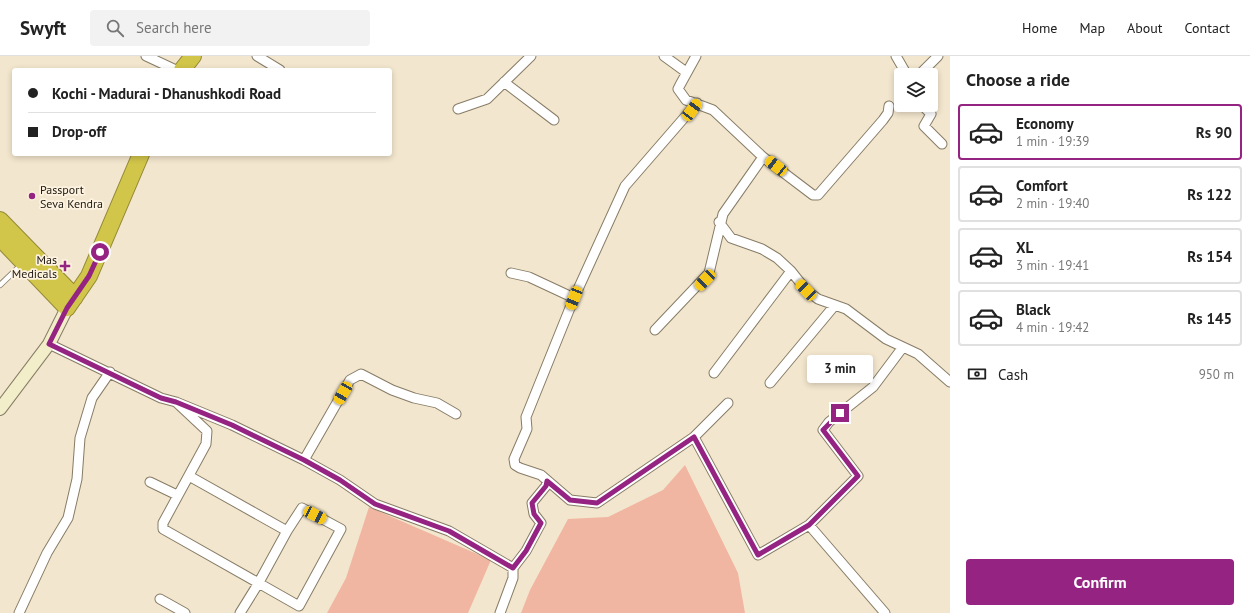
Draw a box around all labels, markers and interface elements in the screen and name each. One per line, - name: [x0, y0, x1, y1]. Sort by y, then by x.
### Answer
- search box: [90, 10, 370, 46]
- text: Swyft: [20, 16, 66, 40]
- icon: search: [104, 17, 126, 39]
- text: Search here: [136, 18, 212, 37]
- text: Home: [1022, 19, 1057, 37]
- text: Map: [1079, 19, 1105, 37]
- text: About: [1127, 19, 1163, 37]
- text: Contact: [1185, 19, 1230, 37]
- map controls: [894, 68, 938, 112]
- button: layers: [894, 68, 938, 112]
- text: Choose a ride: [966, 68, 1070, 91]
- text: Kochi - Madurai - Dhanushkodi Road: [52, 84, 281, 103]
- car: [680, 97, 704, 123]
- icon: car: [968, 114, 1004, 150]
- text: Economy: [1016, 114, 1074, 133]
- text: Drop-off: [52, 122, 106, 141]
- text: Rs 90: [1196, 123, 1232, 142]
- text: 1 min · 19:39: [1016, 133, 1089, 150]
- car: [763, 154, 789, 178]
- icon: car: [968, 176, 1004, 212]
- text: Comfort: [1016, 176, 1068, 195]
- place label: Passport Seva Kendra: [40, 182, 103, 211]
- text: Rs 122: [1187, 185, 1232, 204]
- marker: Passport Seva Kendra: [27, 191, 37, 201]
- text: 2 min · 19:40: [1016, 195, 1089, 212]
- icon: car: [968, 238, 1004, 274]
- text: XL: [1016, 238, 1033, 257]
- route start: [91, 243, 109, 261]
- text: Rs 154: [1187, 247, 1232, 266]
- place label: Mas Medicals: [12, 252, 57, 281]
- text: 3 min · 19:41: [1016, 257, 1089, 274]
- marker: Mas Medicals: [60, 261, 70, 271]
- car: [692, 267, 718, 293]
- car: [793, 277, 819, 303]
- car: [564, 285, 584, 311]
- icon: car: [968, 300, 1004, 336]
- text: Black: [1016, 300, 1051, 319]
- text: Rs 145: [1187, 309, 1232, 328]
- text: 4 min · 19:42: [1016, 319, 1089, 336]
- callout: 3 min: [807, 355, 873, 383]
- text: 3 min: [824, 360, 856, 377]
- icon: cash: [966, 363, 988, 385]
- text: Cash: [998, 365, 1028, 384]
- text: 950 m: [1199, 366, 1234, 383]
- car: [332, 380, 354, 406]
- route end: [831, 404, 849, 422]
- car: [302, 504, 328, 526]
- button: Confirm: [966, 559, 1234, 605]

